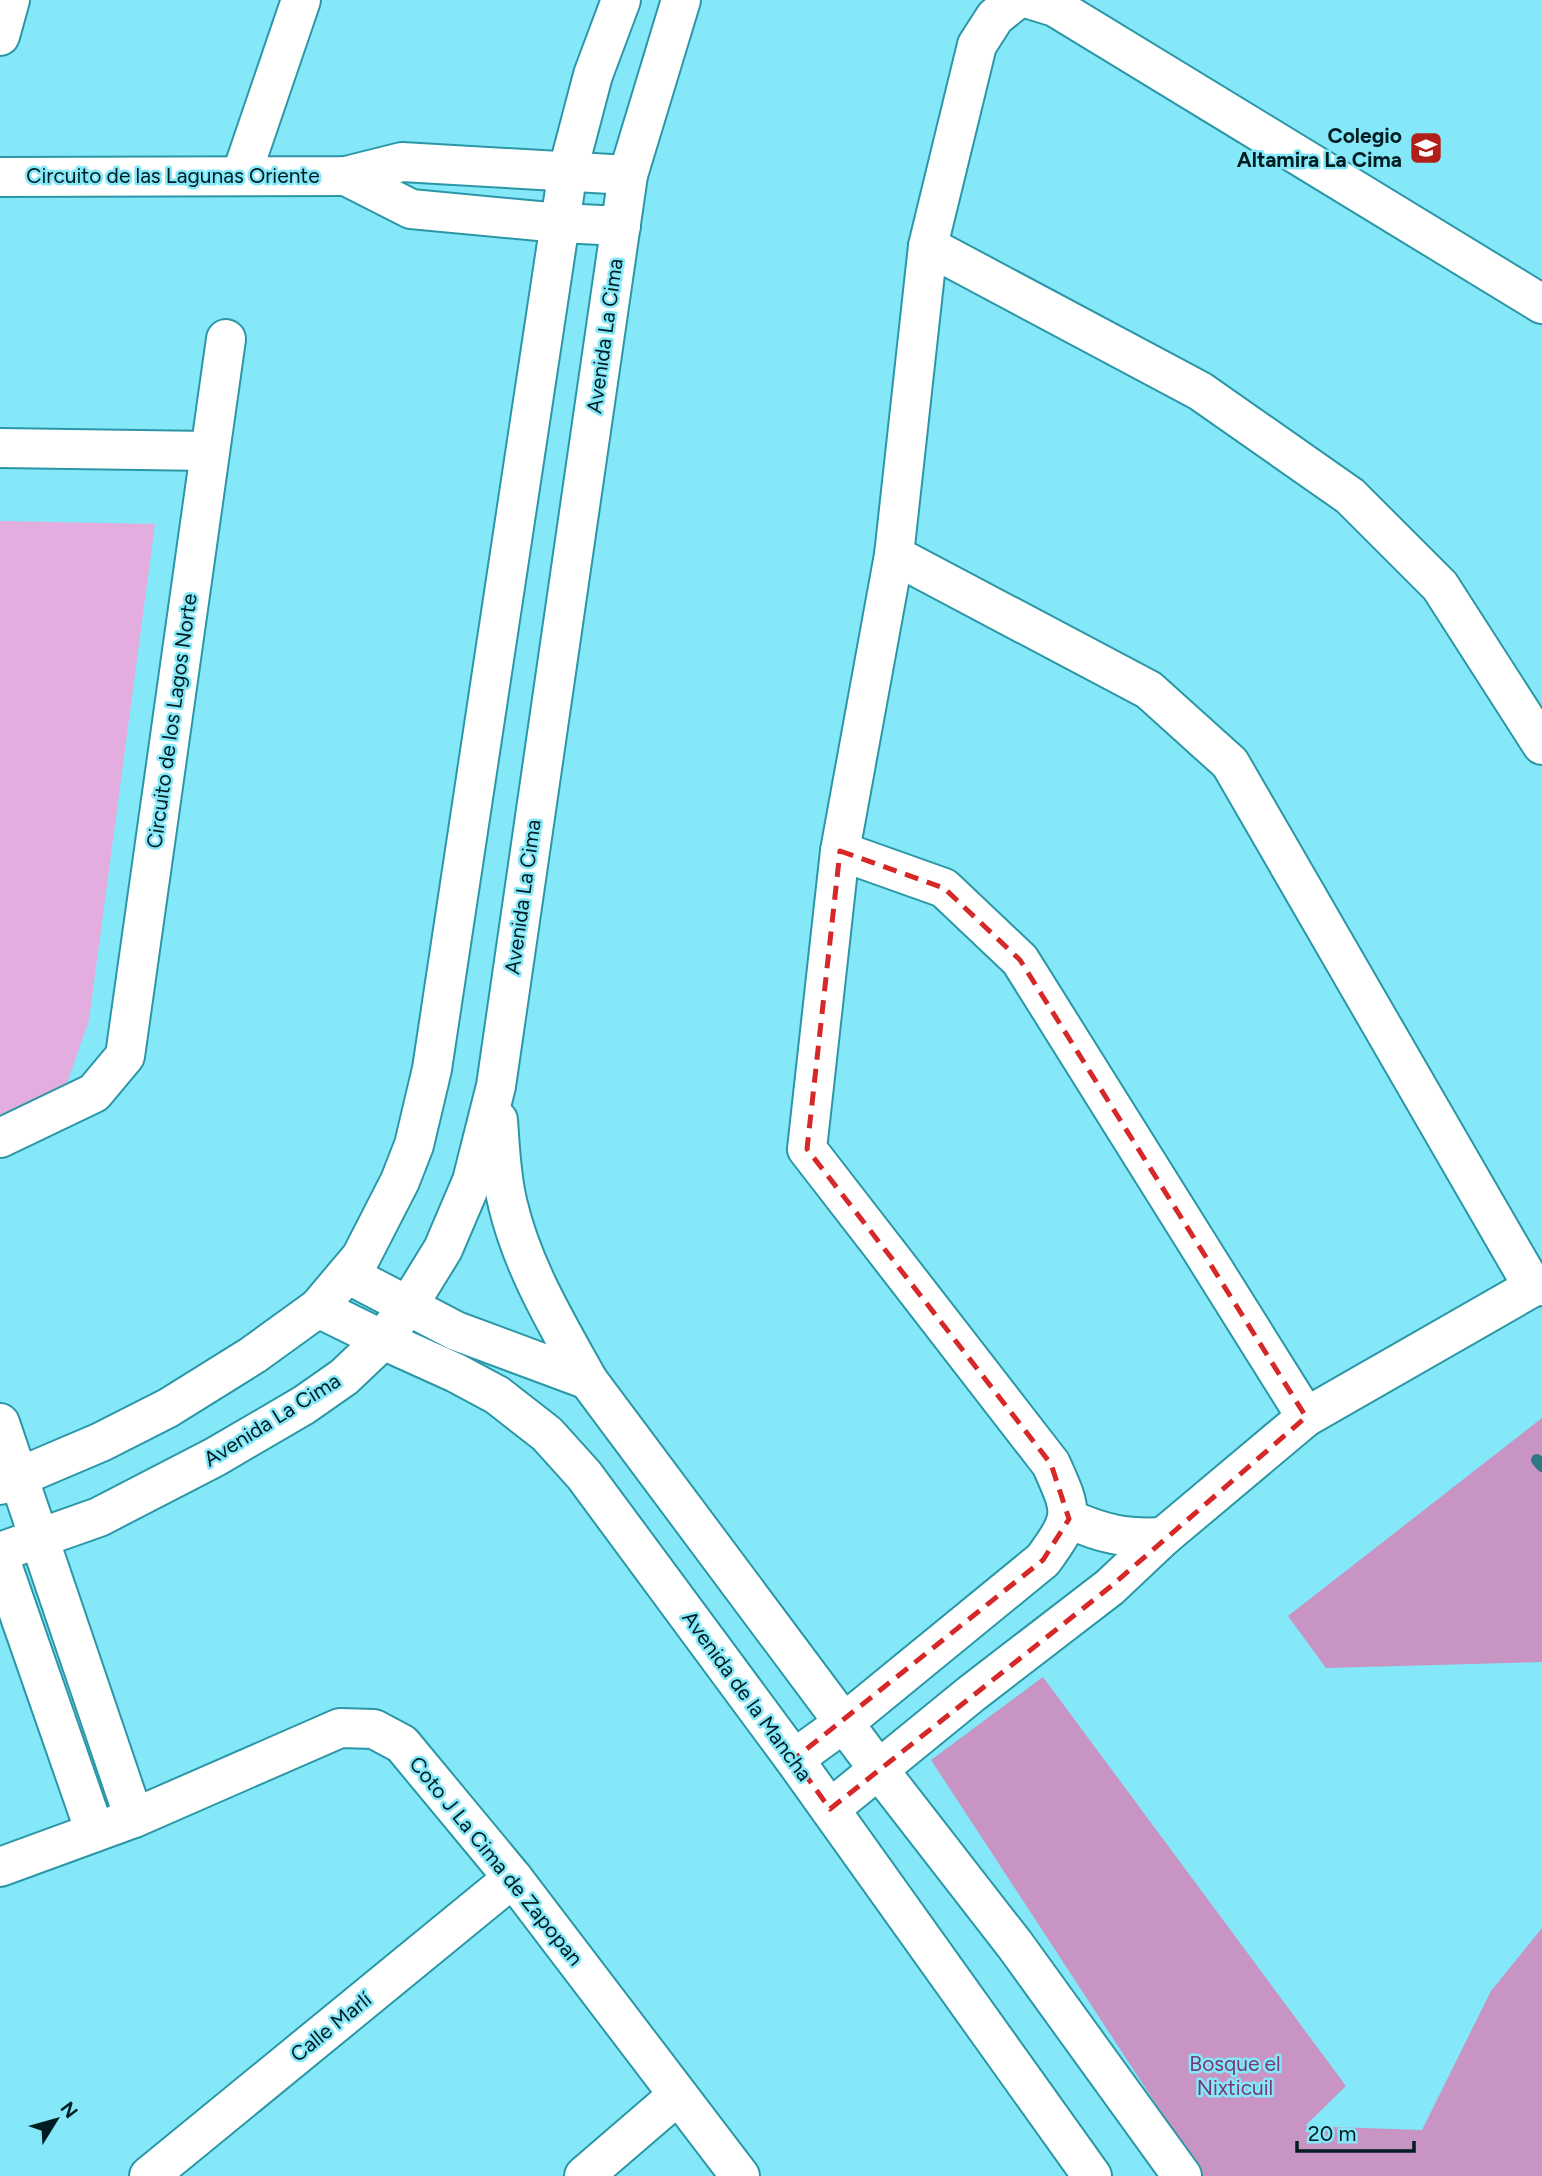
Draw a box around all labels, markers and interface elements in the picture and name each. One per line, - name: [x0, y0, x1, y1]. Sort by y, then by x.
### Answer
- place label: Colegio Altamira La Cima: [1237, 123, 1402, 172]
- school or university icon: Colegio Altamira La Cima: [1407, 129, 1445, 167]
- street label: Circuito de las Lagunas Oriente: [26, 163, 320, 188]
- street label: Avenida La Cima: [581, 257, 628, 415]
- street label: Circuito de los Lagos Norte: [141, 592, 202, 850]
- street label: Avenida La Cima: [499, 818, 546, 976]
- street label: Avenida La Cima: [199, 1368, 345, 1472]
- street label: Avenida de la Mancha: [677, 1606, 818, 1786]
- street label: Coto J La Cima de Zapopan: [404, 1751, 588, 1970]
- street label: Calle Marlí: [285, 1986, 377, 2067]
- park label: Bosque el Nixticuil: [1189, 2051, 1281, 2100]
- north arrow: [21, 2085, 91, 2155]
- text: N: [56, 2097, 83, 2123]
- scale bar: [1297, 2110, 1414, 2154]
- text: 20 m: [1308, 2121, 1356, 2146]

